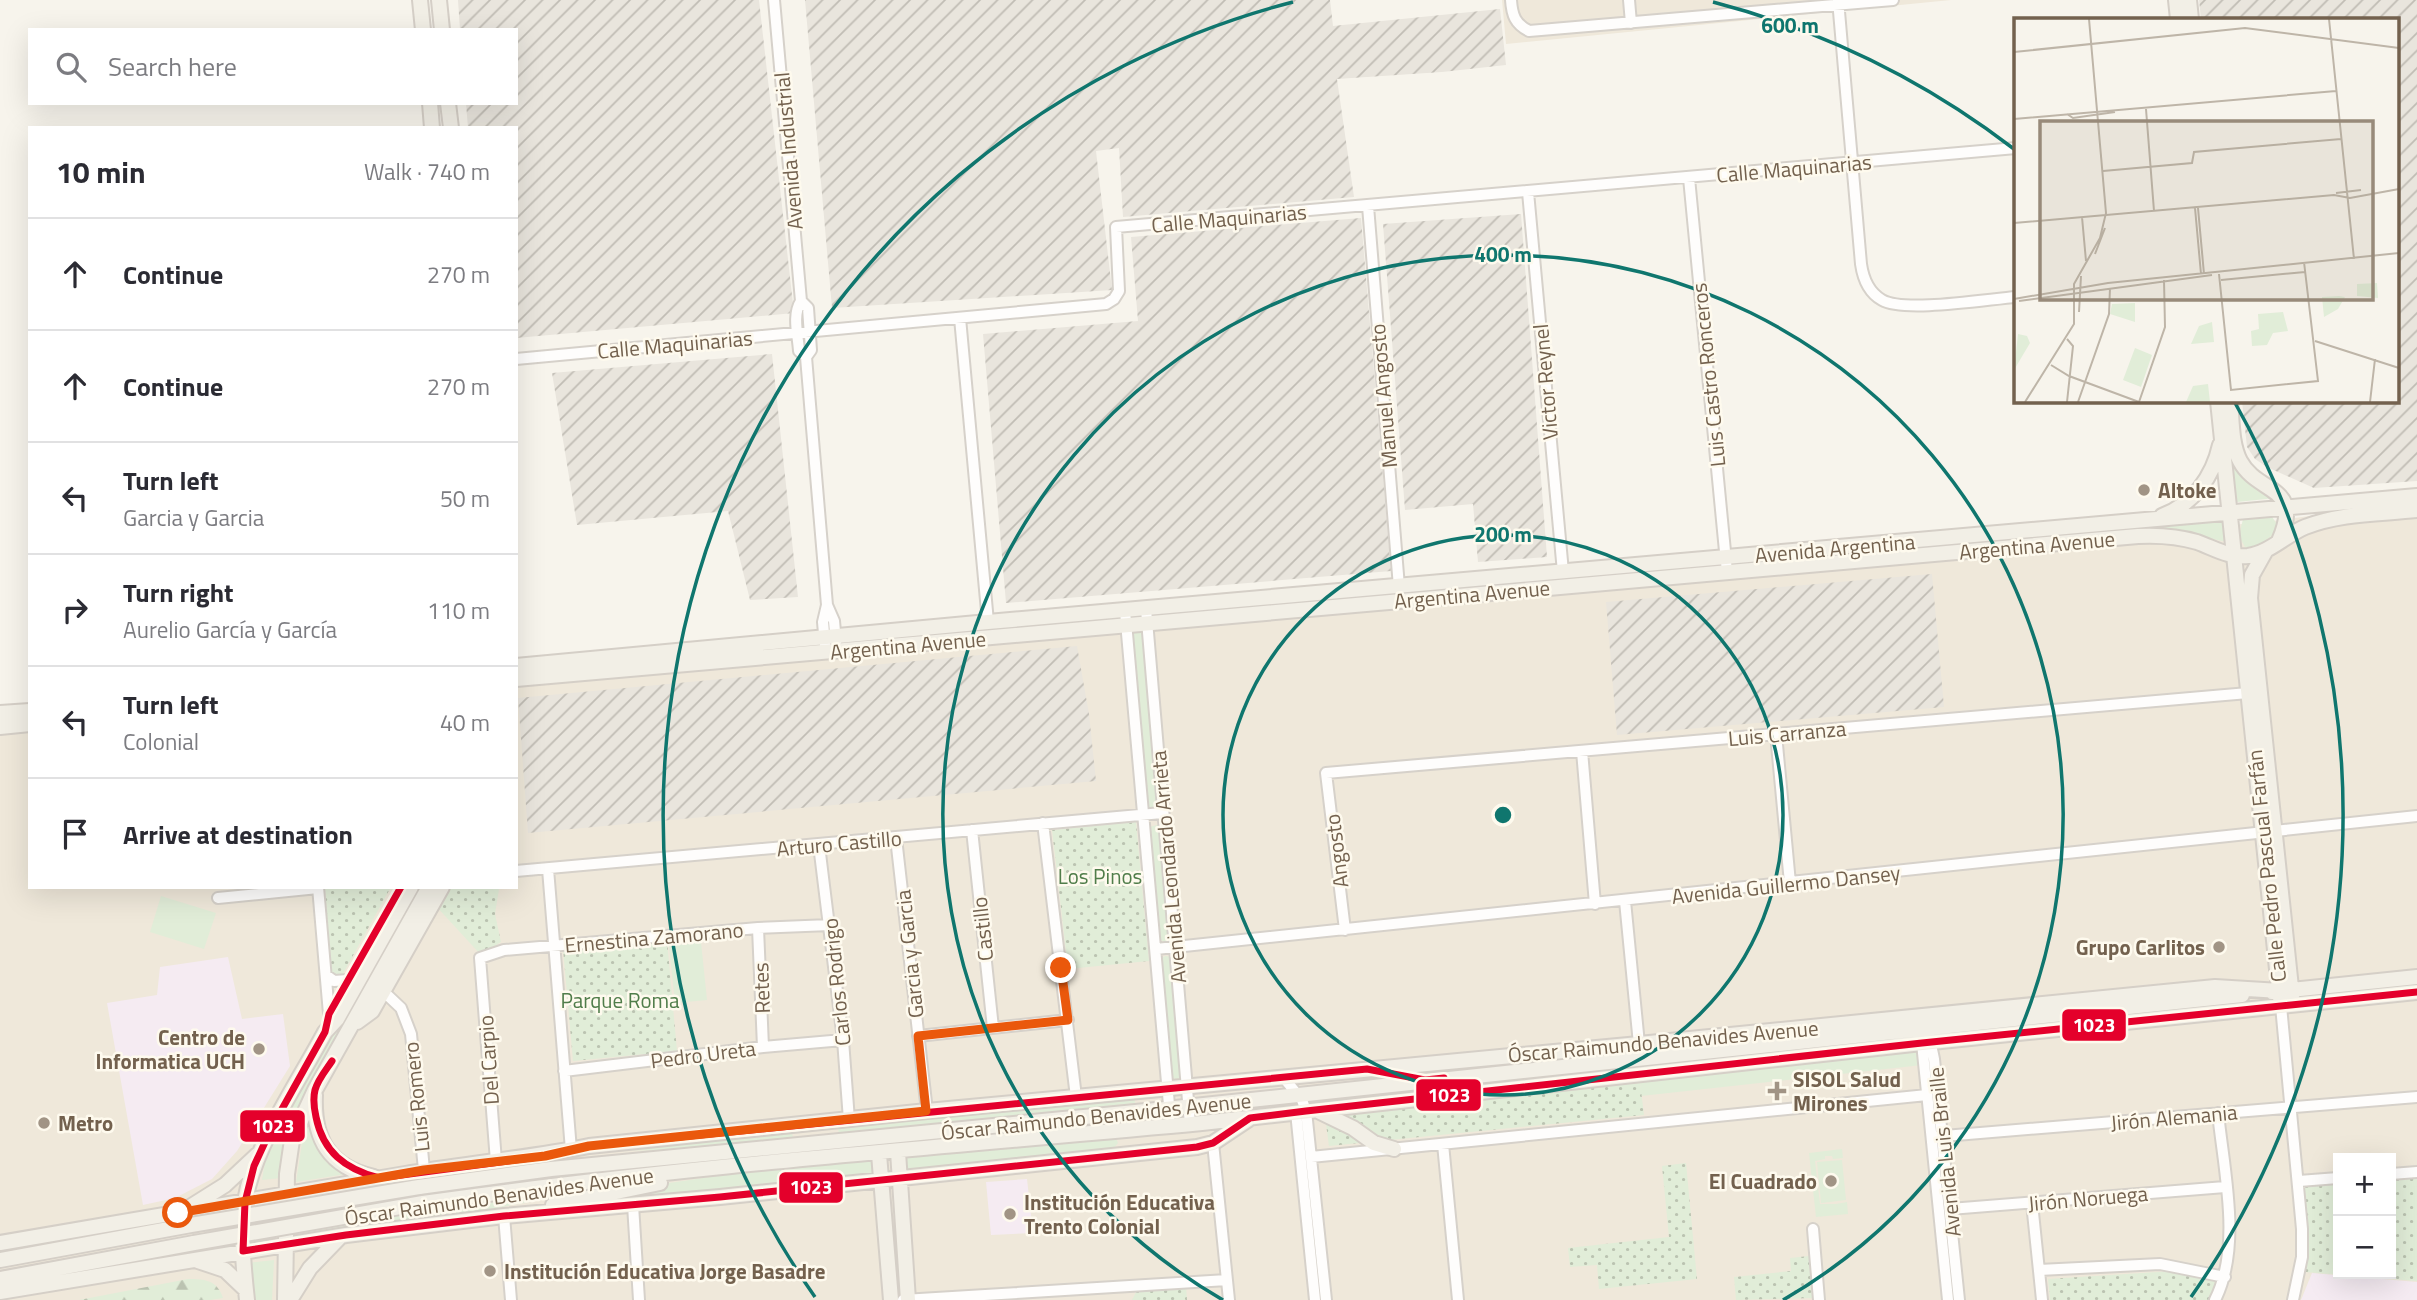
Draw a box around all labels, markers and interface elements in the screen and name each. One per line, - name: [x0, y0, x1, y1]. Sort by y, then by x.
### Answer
- text: 600 m: [1761, 9, 1819, 41]
- inset map: [2014, 18, 2400, 402]
- search box: [28, 28, 518, 105]
- text: Search here: [108, 47, 237, 86]
- icon: search: [52, 48, 90, 86]
- street label: Avenida Industrial: [765, 71, 811, 231]
- street label: Calle Maquinarias: [1715, 145, 1873, 191]
- text: 10 min: [56, 149, 146, 195]
- text: Walk · 740 m: [364, 154, 490, 189]
- street label: Calle Maquinarias: [1150, 195, 1308, 241]
- text: 400 m: [1474, 238, 1532, 270]
- icon: ahead: [56, 255, 94, 293]
- text: Continue: [123, 255, 223, 294]
- text: 270 m: [427, 257, 490, 292]
- street label: Luis Castro Ronceros: [1682, 282, 1734, 468]
- street label: Calle Maquinarias: [596, 321, 754, 367]
- street label: Manuel Angosto: [1361, 323, 1405, 469]
- street label: Victor Reynel: [1524, 323, 1566, 441]
- icon: ahead: [56, 367, 94, 405]
- text: Continue: [123, 367, 223, 406]
- text: 270 m: [427, 369, 490, 404]
- text: Turn left: [123, 461, 218, 500]
- place label: Altoke: [2158, 474, 2216, 506]
- icon: left: [56, 479, 94, 517]
- text: 50 m: [440, 481, 490, 516]
- marker: Altoke: [2136, 482, 2152, 498]
- text: Garcia y Garcia: [123, 500, 264, 535]
- text: 200 m: [1474, 518, 1532, 550]
- street label: Argentina Avenue: [1958, 522, 2116, 568]
- street label: Avenida Argentina: [1754, 525, 1917, 571]
- street label: Argentina Avenue: [1393, 571, 1551, 617]
- text: Turn right: [123, 573, 234, 612]
- icon: right: [56, 591, 94, 629]
- text: 110 m: [427, 593, 490, 628]
- text: Aurelio García y García: [123, 612, 337, 647]
- street label: Argentina Avenue: [829, 622, 987, 668]
- text: Turn left: [123, 685, 218, 724]
- icon: left: [56, 703, 94, 741]
- text: 40 m: [440, 705, 490, 740]
- street label: Luis Carranza: [1727, 712, 1848, 754]
- text: Colonial: [123, 724, 199, 759]
- street label: Calle Pedro Pascual Farfán: [2238, 748, 2294, 984]
- street label: Avenida Leondardo Arrieta: [1142, 749, 1194, 985]
- centre of rings: [1491, 803, 1515, 827]
- street label: Angosto: [1316, 812, 1356, 890]
- icon: arrive: [56, 815, 94, 853]
- text: Arrive at destination: [123, 815, 353, 854]
- street label: Arturo Castillo: [775, 822, 903, 864]
- street label: Avenida Guillermo Dansey: [1670, 856, 1902, 912]
- park label: Los Pinos: [1058, 860, 1142, 892]
- street label: Garcia y Garcia: [886, 888, 932, 1020]
- street label: Castillo: [963, 895, 1001, 963]
- street label: Ernestina Zamorano: [563, 913, 745, 961]
- street label: Carlos Rodrigo: [813, 917, 859, 1047]
- place label: Grupo Carlitos: [2076, 931, 2205, 963]
- marker: Grupo Carlitos: [2211, 939, 2227, 955]
- route end: [1045, 952, 1076, 983]
- street label: Retes: [744, 962, 778, 1014]
- park label: Parque Roma: [560, 984, 680, 1016]
- line badge: 1023: [2061, 1008, 2127, 1042]
- text: 1023: [2073, 1010, 2115, 1039]
- street label: Óscar Raimundo Benavides Avenue: [1506, 1011, 1820, 1071]
- street label: Del Carpio: [469, 1014, 507, 1106]
- place label: Centro de Informatica UCH: [96, 1021, 245, 1077]
- street label: Pedro Ureta: [649, 1032, 758, 1076]
- marker: Centro de Informatica UCH: [251, 1041, 267, 1057]
- street label: Luis Romero: [394, 1041, 438, 1153]
- place label: SISOL Salud Mirones: [1793, 1063, 1901, 1119]
- street label: Avenida Luis Braille: [1919, 1066, 1969, 1238]
- line badge: 1023: [1415, 1078, 1482, 1112]
- text: 1023: [1428, 1080, 1470, 1109]
- marker: SISOL Salud Mirones: [1767, 1081, 1787, 1101]
- street label: Óscar Raimundo Benavides Avenue: [939, 1084, 1253, 1148]
- street label: Jirón Alemania: [2109, 1095, 2239, 1138]
- place label: Metro: [58, 1107, 113, 1139]
- line badge: 1023: [239, 1109, 306, 1143]
- text: 1023: [252, 1111, 294, 1140]
- marker: Metro: [36, 1115, 52, 1131]
- map controls: [2333, 1153, 2396, 1279]
- button: +: [2333, 1153, 2396, 1216]
- street label: Óscar Raimundo Benavides Avenue: [342, 1158, 656, 1234]
- place label: El Cuadrado: [1709, 1165, 1817, 1197]
- line badge: 1023: [778, 1171, 844, 1204]
- text: 1023: [790, 1172, 832, 1201]
- marker: El Cuadrado: [1823, 1173, 1839, 1189]
- street label: Jirón Noruega: [2027, 1177, 2150, 1219]
- place label: Institución Educativa Trento Colonial: [1024, 1186, 1215, 1242]
- route start: [162, 1197, 193, 1228]
- marker: Institución Educativa Trento Colonial: [1002, 1206, 1018, 1222]
- button: −: [2333, 1216, 2396, 1279]
- place label: Institución Educativa Jorge Basadre: [504, 1255, 826, 1287]
- marker: Institución Educativa Jorge Basadre: [482, 1263, 498, 1279]

